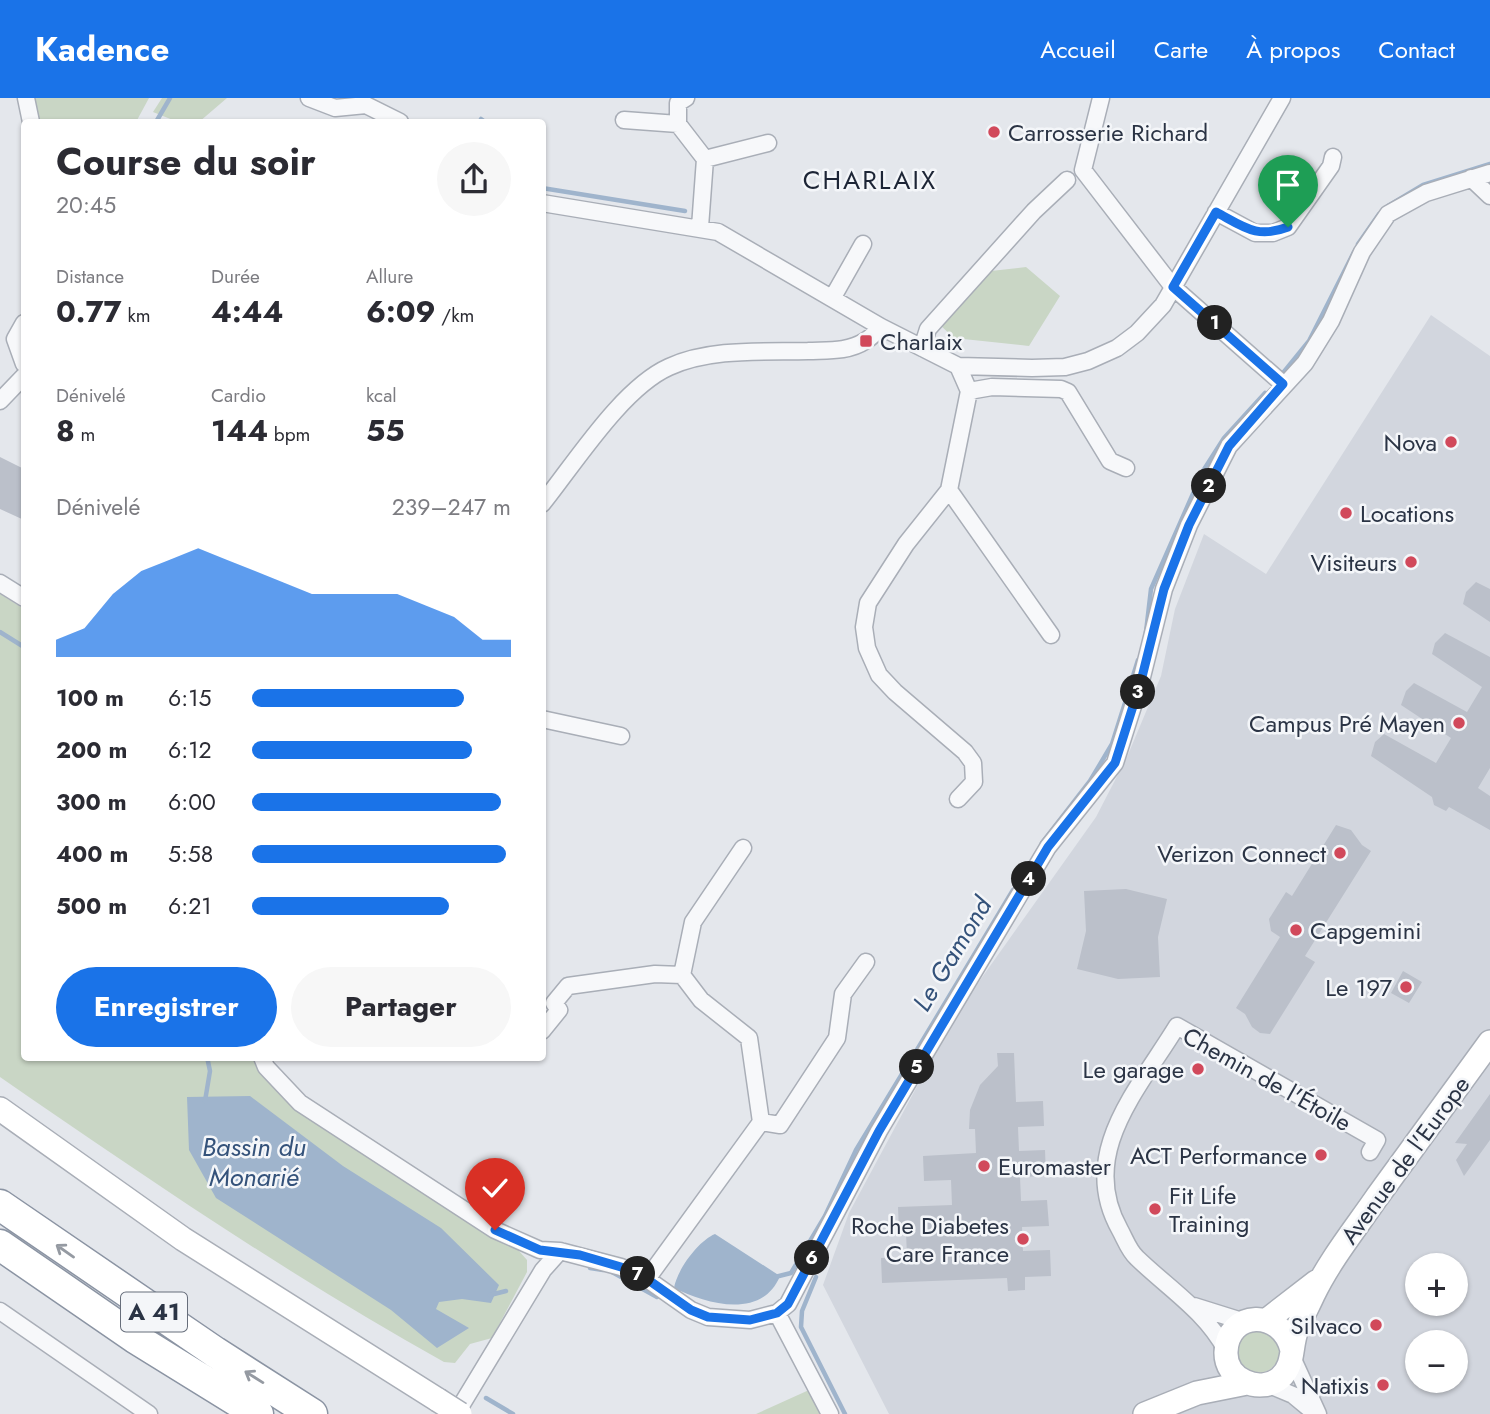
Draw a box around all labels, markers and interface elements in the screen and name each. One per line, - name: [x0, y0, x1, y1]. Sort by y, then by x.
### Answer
- text: Kadence: [35, 26, 169, 73]
- text: Accueil: [1040, 32, 1116, 67]
- text: Carte: [1154, 32, 1208, 67]
- text: À propos: [1246, 32, 1340, 67]
- text: Contact: [1378, 32, 1455, 67]
- place label: Carrosserie Richard: [1008, 115, 1208, 150]
- marker: Carrosserie Richard: [986, 124, 1002, 140]
- text: Course du soir: [56, 134, 316, 189]
- button: share: [437, 142, 511, 216]
- pin: [1258, 155, 1318, 227]
- district label: CHARLAIX: [803, 161, 937, 199]
- icon: arrive: [1269, 166, 1307, 204]
- text: 20:45: [56, 188, 116, 222]
- text: Distance: [56, 263, 124, 290]
- text: Durée: [211, 263, 260, 290]
- text: Allure: [366, 263, 413, 290]
- text: 0.77: [56, 290, 122, 333]
- text: 4:44: [211, 290, 283, 333]
- text: 6:09: [366, 290, 436, 333]
- text: km: [122, 302, 151, 329]
- text: /km: [436, 302, 474, 329]
- pin: 1: [1198, 306, 1232, 341]
- text: 1: [1210, 309, 1219, 336]
- place label: Charlaix: [880, 324, 963, 359]
- marker: Charlaix: [858, 333, 874, 349]
- text: Dénivelé: [56, 382, 126, 409]
- text: Cardio: [211, 382, 266, 409]
- text: kcal: [366, 382, 397, 409]
- text: 8: [56, 409, 75, 452]
- text: 144: [211, 409, 268, 452]
- text: 55: [366, 409, 405, 452]
- text: m: [75, 421, 95, 448]
- text: bpm: [268, 421, 310, 448]
- place label: Nova: [1384, 425, 1437, 460]
- marker: Nova: [1443, 434, 1459, 450]
- pin: 2: [1192, 468, 1226, 504]
- text: 2: [1202, 472, 1215, 499]
- text: Dénivelé: [56, 490, 140, 524]
- text: 239–247 m: [392, 490, 511, 524]
- place label: Locations: [1360, 496, 1454, 531]
- marker: Locations: [1338, 505, 1354, 521]
- place label: Visiteurs: [1310, 545, 1397, 580]
- marker: Visiteurs: [1403, 554, 1419, 570]
- pin: 3: [1120, 674, 1156, 710]
- text: 3: [1132, 678, 1143, 705]
- text: 100 m: [56, 681, 124, 715]
- text: 6:15: [168, 681, 211, 715]
- place label: Campus Pré Mayen: [1249, 706, 1445, 741]
- marker: Campus Pré Mayen: [1451, 715, 1467, 731]
- text: 200 m: [56, 733, 127, 767]
- text: 6:12: [168, 733, 212, 767]
- text: 300 m: [56, 785, 127, 819]
- text: 6:00: [168, 785, 216, 819]
- place label: Verizon Connect: [1157, 836, 1326, 871]
- text: 400 m: [56, 837, 128, 871]
- text: 5:58: [168, 837, 213, 871]
- marker: Verizon Connect: [1332, 845, 1348, 861]
- pin: 4: [1012, 862, 1046, 896]
- text: 4: [1022, 865, 1035, 892]
- water label: Le Gamond: [903, 888, 1002, 1018]
- text: 500 m: [56, 889, 127, 923]
- text: 6:21: [168, 889, 212, 923]
- place label: Capgemini: [1310, 913, 1422, 948]
- marker: Capgemini: [1288, 922, 1304, 938]
- button: Enregistrer: [56, 967, 277, 1047]
- button: Partager: [291, 967, 511, 1047]
- place label: Le 197: [1325, 970, 1392, 1005]
- marker: Le 197: [1398, 979, 1414, 995]
- street label: Chemin de l'Étoile: [1176, 1018, 1358, 1140]
- pin: 5: [900, 1049, 934, 1084]
- place label: Le garage: [1083, 1052, 1184, 1087]
- text: 5: [910, 1053, 923, 1080]
- marker: Le garage: [1190, 1061, 1206, 1077]
- street label: Avenue de l'Europe: [1332, 1069, 1478, 1251]
- water label: Bassin du Monarié: [202, 1128, 306, 1196]
- place label: ACT Performance: [1130, 1138, 1307, 1173]
- marker: ACT Performance: [1313, 1147, 1329, 1163]
- place label: Euromaster: [998, 1149, 1112, 1184]
- pin: [465, 1158, 525, 1230]
- marker: Euromaster: [976, 1158, 992, 1174]
- icon: check: [476, 1169, 514, 1207]
- place label: Fit Life Training: [1169, 1178, 1249, 1241]
- marker: Fit Life Training: [1147, 1201, 1163, 1217]
- place label: Roche Diabetes Care France: [851, 1208, 1009, 1271]
- marker: Roche Diabetes Care France: [1015, 1231, 1031, 1247]
- pin: 6: [794, 1240, 830, 1276]
- one-way arrow: [56, 1244, 75, 1258]
- text: 6: [805, 1244, 818, 1271]
- map controls: [1405, 1253, 1468, 1393]
- button: +: [1405, 1253, 1468, 1316]
- pin: 7: [620, 1256, 656, 1292]
- text: 7: [632, 1260, 643, 1287]
- road number: A 41: [121, 1292, 187, 1331]
- place label: Silvaco: [1290, 1308, 1362, 1343]
- marker: Silvaco: [1368, 1317, 1384, 1333]
- button: −: [1405, 1330, 1468, 1393]
- place label: Natixis: [1301, 1368, 1369, 1403]
- one-way arrow: [245, 1370, 264, 1385]
- marker: Natixis: [1375, 1377, 1391, 1393]

